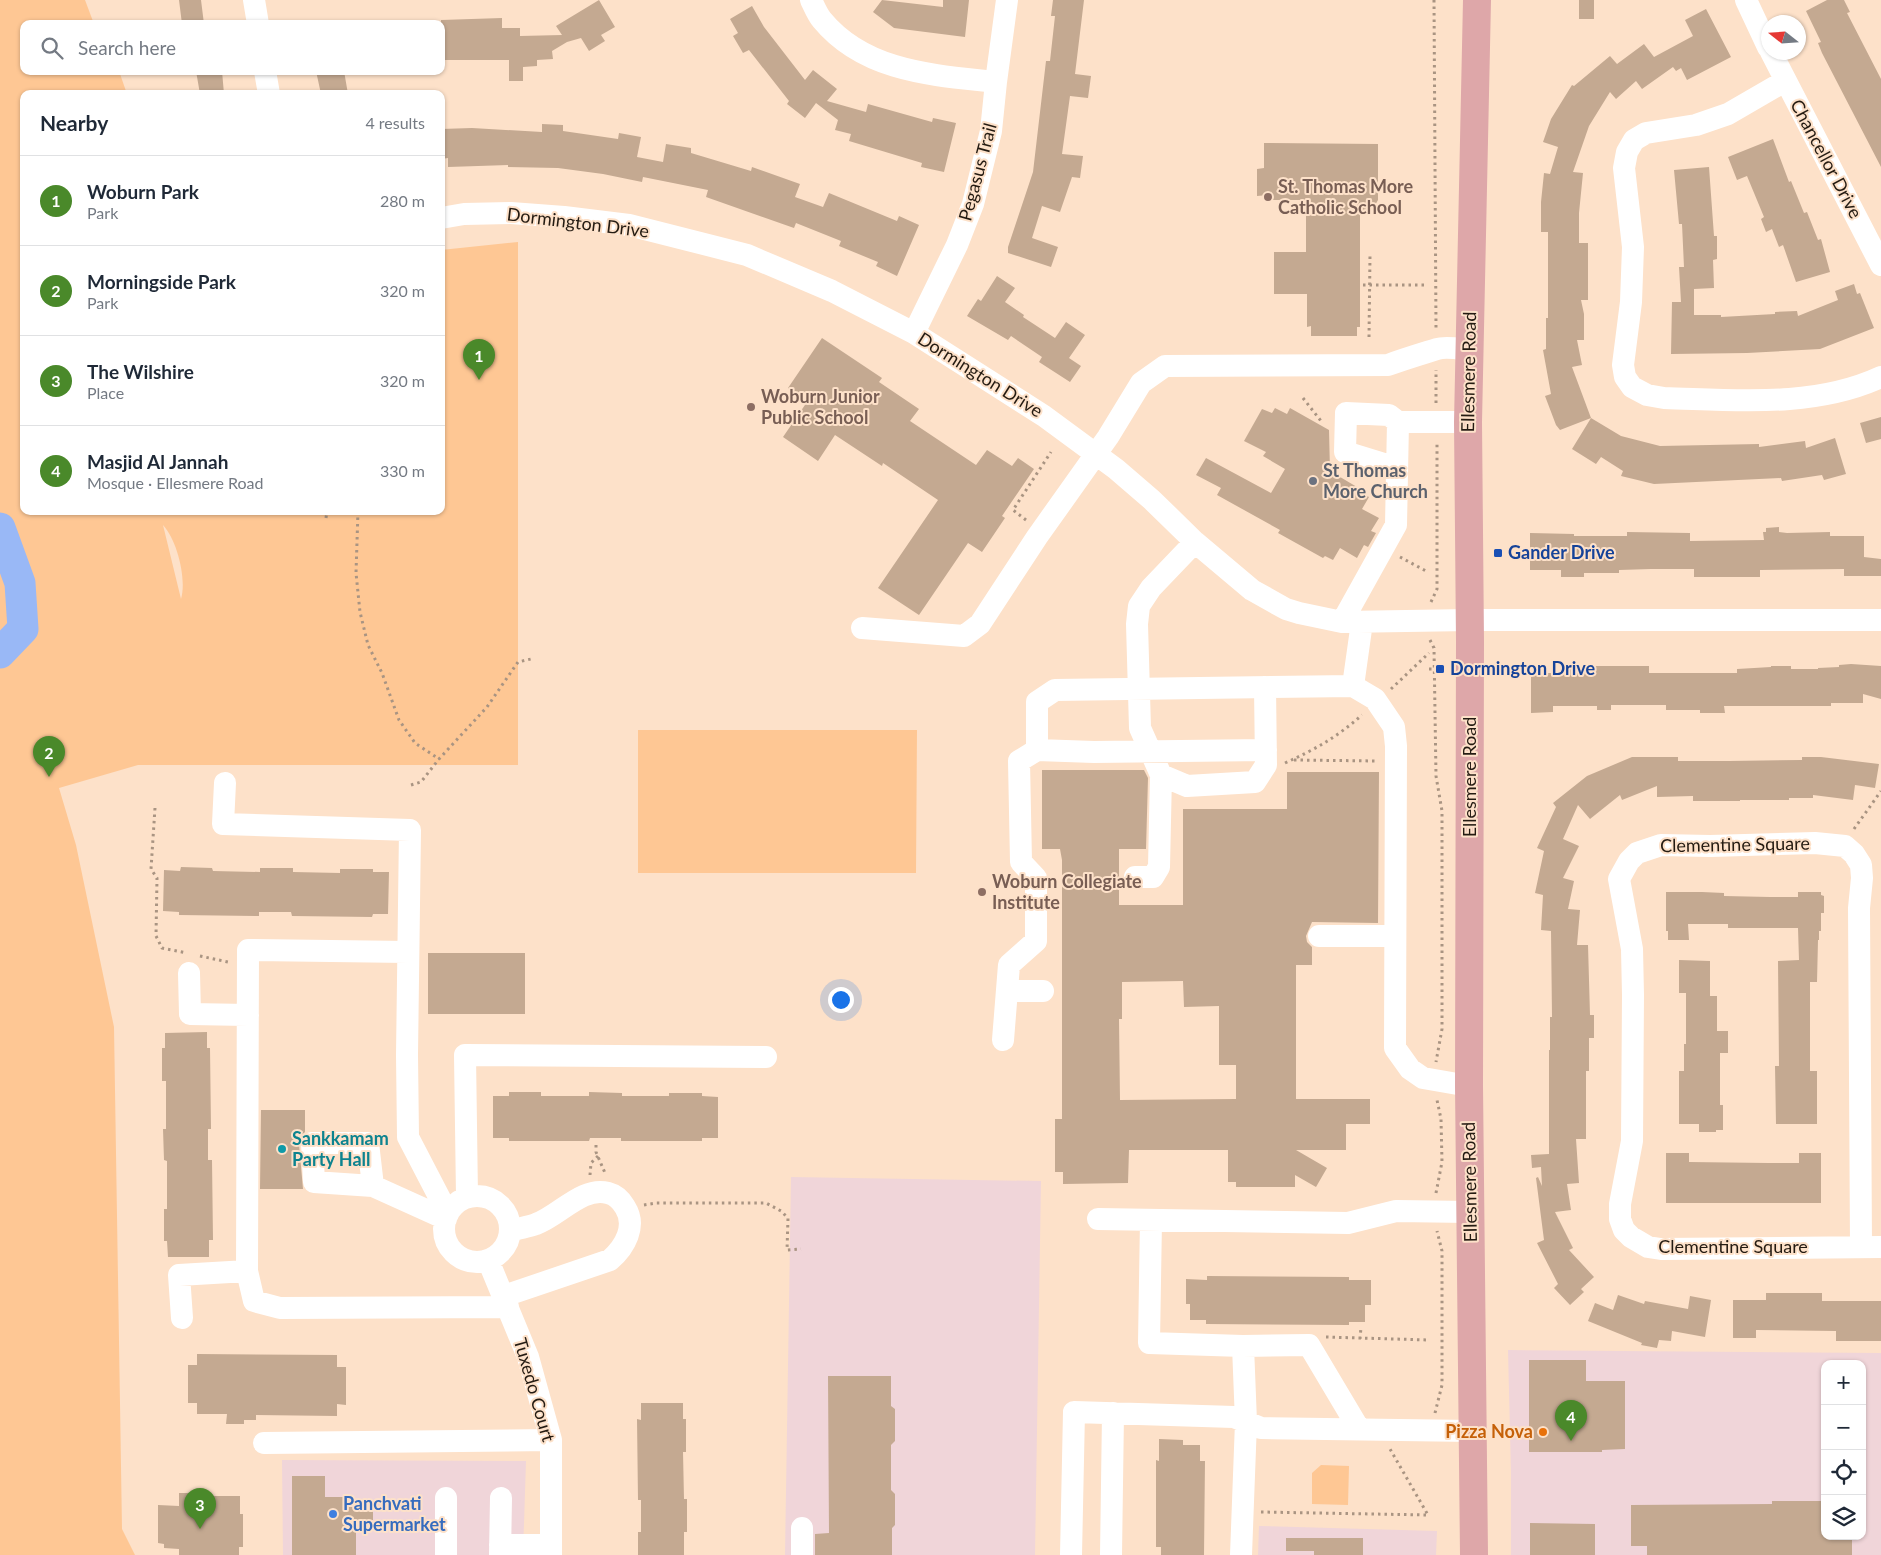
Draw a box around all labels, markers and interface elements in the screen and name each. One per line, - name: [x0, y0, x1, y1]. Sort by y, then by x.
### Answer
- north arrow: [1761, 15, 1806, 60]
- search box: [20, 20, 445, 75]
- icon: search: [38, 34, 66, 62]
- text: Search here: [78, 36, 176, 59]
- street label: Chancellor Drive: [1786, 95, 1867, 222]
- text: Nearby: [40, 110, 108, 135]
- text: 4 results: [365, 113, 425, 132]
- street label: Pegasus Trail: [953, 120, 1001, 223]
- place label: St. Thomas More Catholic School: [1278, 175, 1413, 218]
- text: Woburn Park: [87, 180, 199, 203]
- text: 1: [51, 191, 61, 210]
- text: 280 m: [380, 191, 425, 210]
- marker: St. Thomas More Catholic School: [1262, 191, 1274, 203]
- street label: Dormington Drive: [506, 202, 650, 242]
- text: Park: [87, 203, 118, 222]
- text: Morningside Park: [87, 270, 236, 293]
- text: 2: [51, 281, 61, 300]
- text: 320 m: [380, 281, 425, 300]
- text: Park: [87, 293, 118, 312]
- street label: Ellesmere Road: [1456, 311, 1480, 432]
- street label: Dormington Drive: [914, 327, 1047, 421]
- pin: 1: [463, 339, 495, 380]
- text: The Wilshire: [87, 360, 194, 383]
- text: 3: [51, 371, 61, 390]
- text: 320 m: [380, 371, 425, 390]
- text: Place: [87, 383, 124, 402]
- place label: Woburn Junior Public School: [761, 385, 880, 428]
- marker: Woburn Junior Public School: [745, 401, 757, 413]
- text: Masjid Al Jannah: [87, 450, 228, 473]
- place label: St Thomas More Church: [1323, 459, 1428, 502]
- text: 4: [51, 461, 61, 480]
- text: 330 m: [380, 461, 425, 480]
- text: Mosque · Ellesmere Road: [87, 473, 264, 492]
- marker: St Thomas More Church: [1307, 475, 1319, 487]
- place label: Gander Drive: [1508, 541, 1615, 563]
- marker: Gander Drive: [1492, 547, 1504, 559]
- place label: Dormington Drive: [1450, 657, 1595, 679]
- marker: Dormington Drive: [1434, 663, 1446, 675]
- street label: Ellesmere Road: [1458, 717, 1480, 837]
- pin: 2: [33, 736, 65, 777]
- street label: Clementine Square: [1660, 832, 1810, 856]
- place label: Woburn Collegiate Institute: [992, 870, 1142, 913]
- marker: Woburn Collegiate Institute: [976, 886, 988, 898]
- your location: [828, 987, 854, 1013]
- street label: Ellesmere Road: [1457, 1122, 1481, 1243]
- place label: Sankkamam Party Hall: [292, 1127, 389, 1170]
- marker: Sankkamam Party Hall: [276, 1143, 288, 1155]
- street label: Clementine Square: [1658, 1235, 1808, 1257]
- street label: Tuxedo Court: [510, 1335, 560, 1445]
- map controls: [1821, 1360, 1866, 1540]
- button: +: [1821, 1360, 1866, 1405]
- pin: 4: [1555, 1400, 1587, 1441]
- button: −: [1821, 1405, 1866, 1450]
- place label: Pizza Nova: [1445, 1420, 1533, 1442]
- marker: Pizza Nova: [1537, 1426, 1549, 1438]
- button: locate: [1821, 1450, 1866, 1495]
- pin: 3: [184, 1488, 216, 1529]
- place label: Panchvati Supermarket: [343, 1492, 446, 1535]
- button: layers: [1821, 1495, 1866, 1540]
- marker: Panchvati Supermarket: [327, 1508, 339, 1520]

